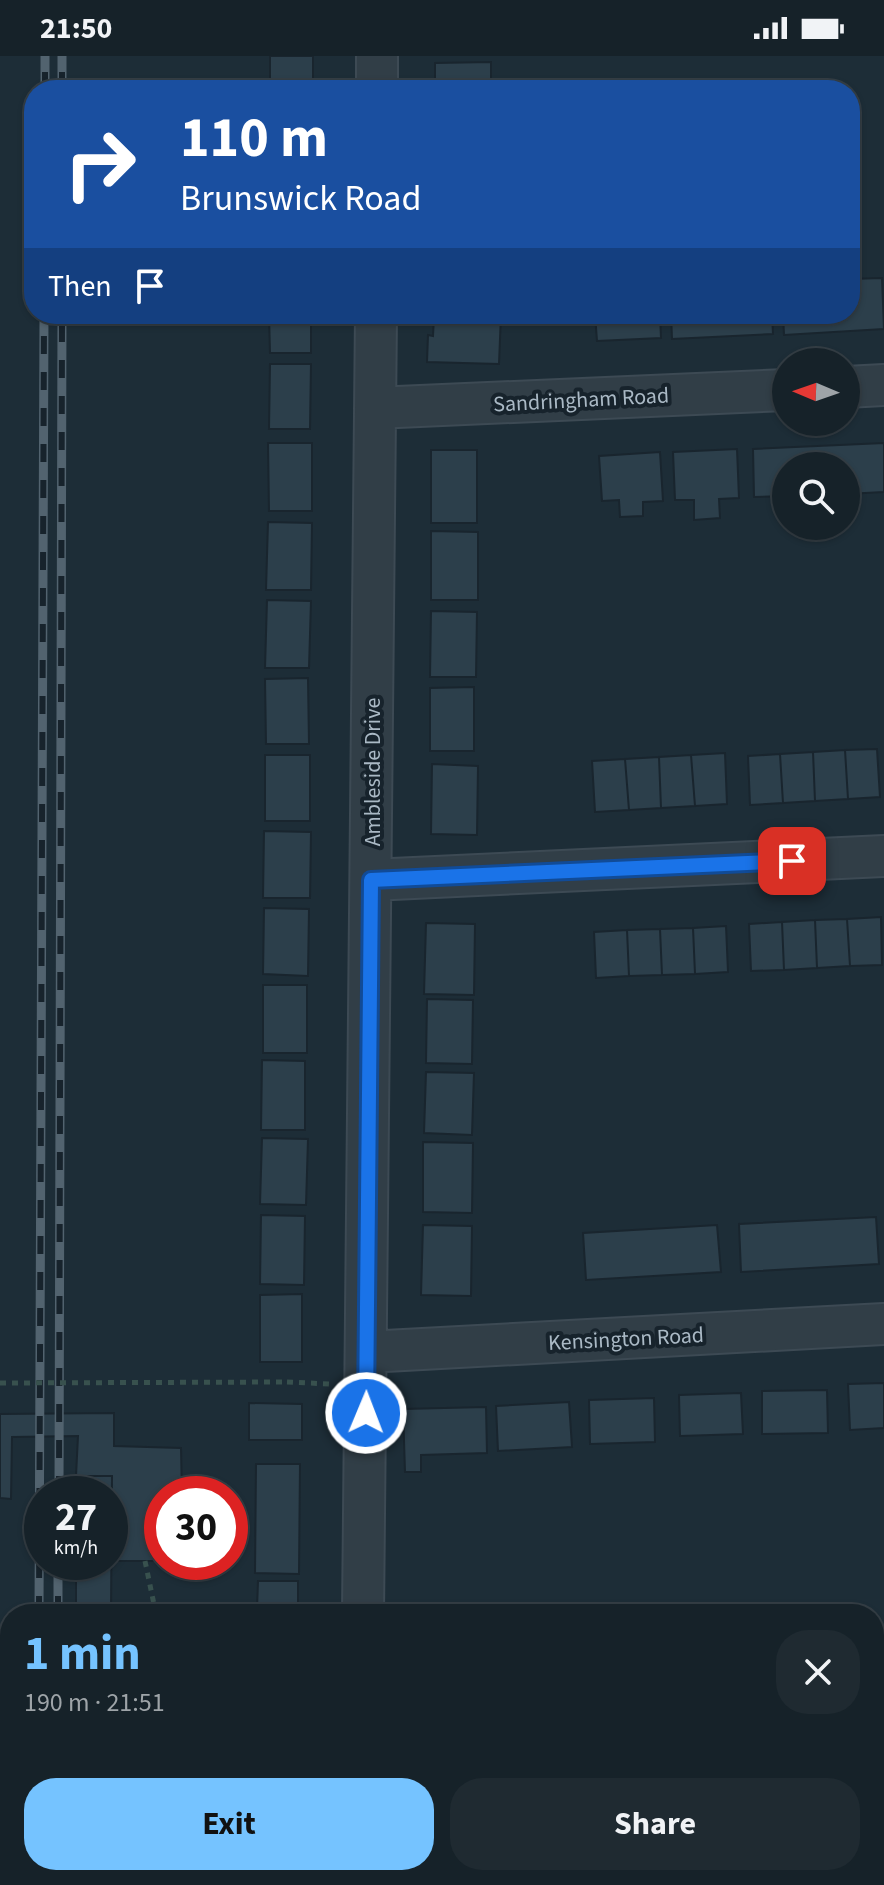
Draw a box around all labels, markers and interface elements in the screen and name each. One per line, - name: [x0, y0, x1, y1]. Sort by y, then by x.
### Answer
- text: 21:50: [40, 7, 112, 50]
- text: 110 m: [180, 99, 328, 178]
- icon: right: [48, 112, 152, 216]
- text: Brunswick Road: [180, 173, 421, 224]
- icon: arrive: [128, 264, 172, 308]
- text: Then: [48, 265, 112, 308]
- north arrow: [772, 348, 860, 436]
- map controls: [772, 348, 860, 540]
- street label: Sandringham Road: [492, 379, 670, 421]
- button: search: [772, 452, 860, 540]
- street label: Ambleside Drive: [357, 698, 389, 846]
- pin: [758, 827, 826, 895]
- icon: arrive: [770, 839, 814, 883]
- street label: Kensington Road: [547, 1319, 705, 1359]
- position arrow: [324, 1371, 408, 1455]
- speed limit sign: 30: [144, 1476, 248, 1580]
- text: 27: [55, 1489, 97, 1546]
- text: km/h: [54, 1534, 98, 1562]
- text: 1 min: [24, 1620, 141, 1688]
- button: close: [776, 1630, 860, 1714]
- text: 190 m · 21:51: [24, 1684, 165, 1721]
- button: Exit: [24, 1778, 434, 1870]
- button: Share: [450, 1778, 860, 1870]

